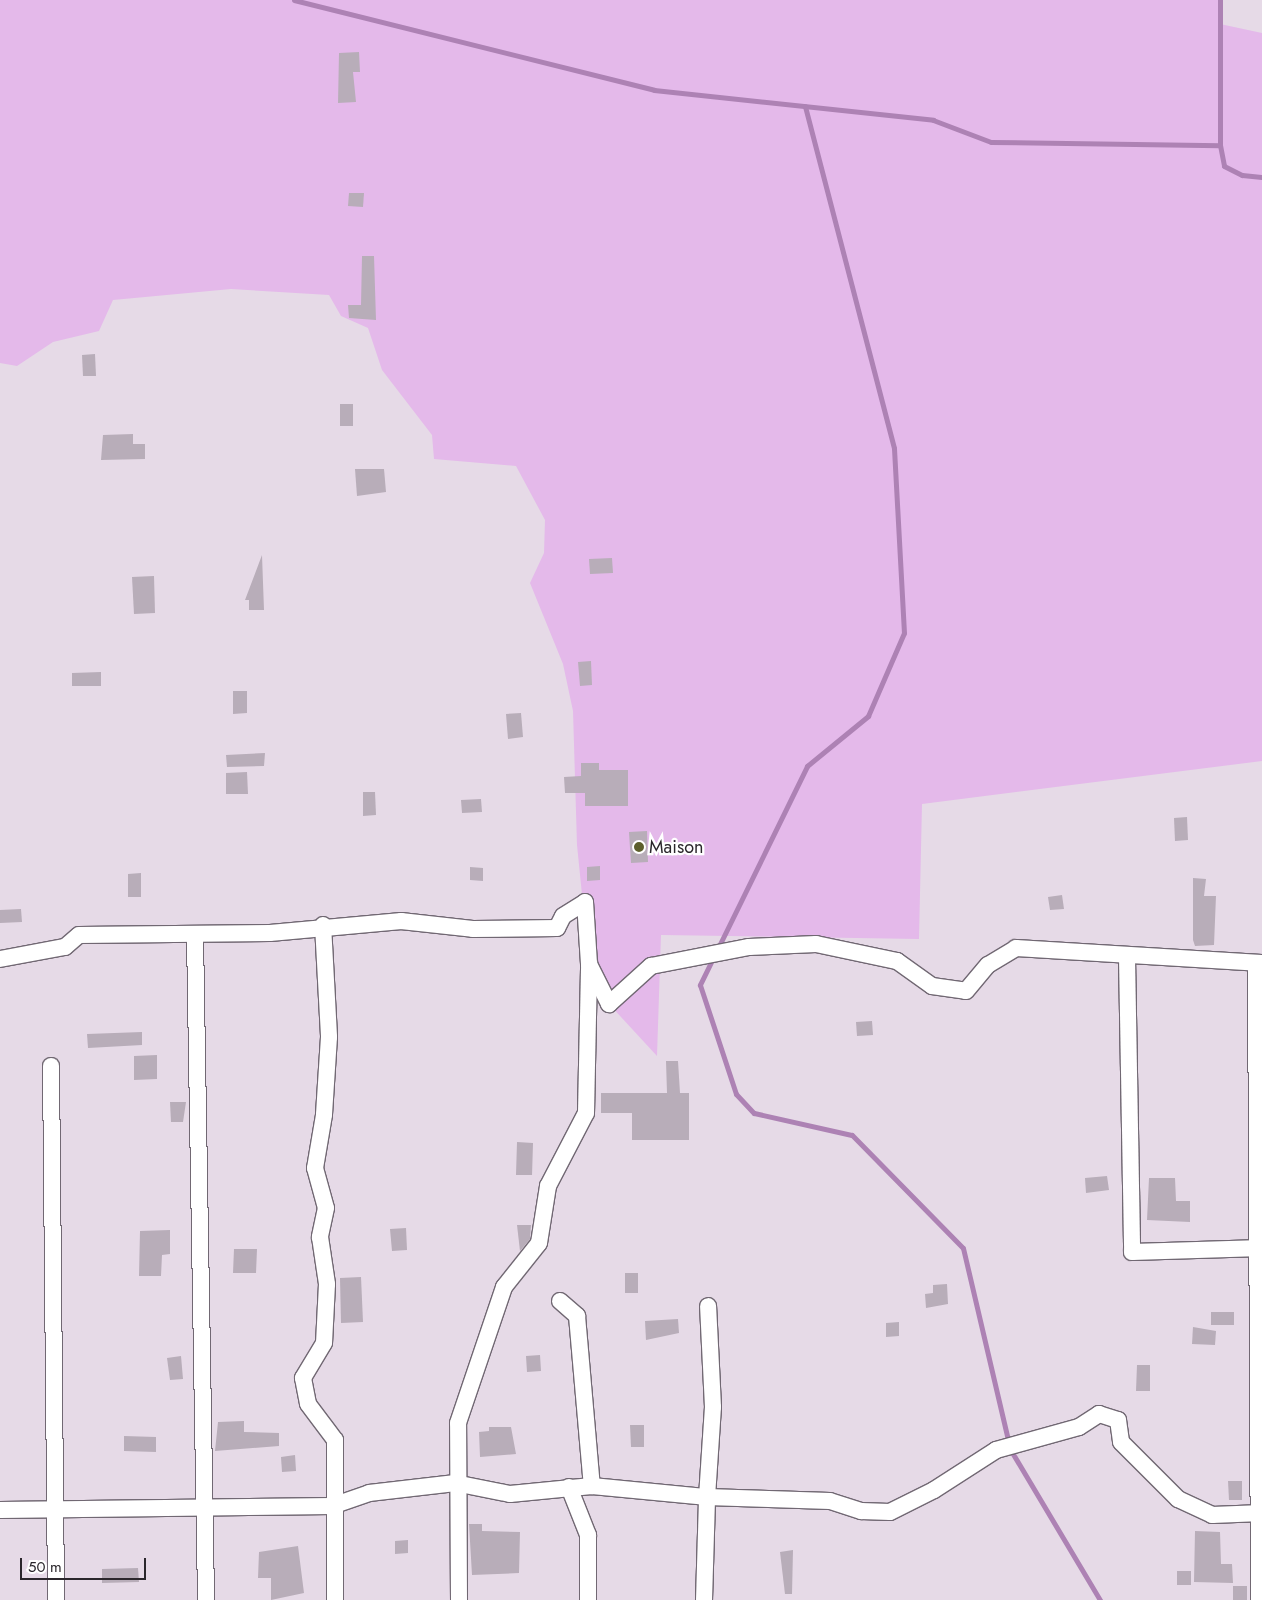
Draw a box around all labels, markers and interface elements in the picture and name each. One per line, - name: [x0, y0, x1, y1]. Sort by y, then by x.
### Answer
- place label: Maison: [649, 836, 703, 858]
- marker: Maison: [633, 841, 645, 853]
- scale bar: [22, 1548, 149, 1580]
- text: 50 m: [28, 1556, 62, 1578]

